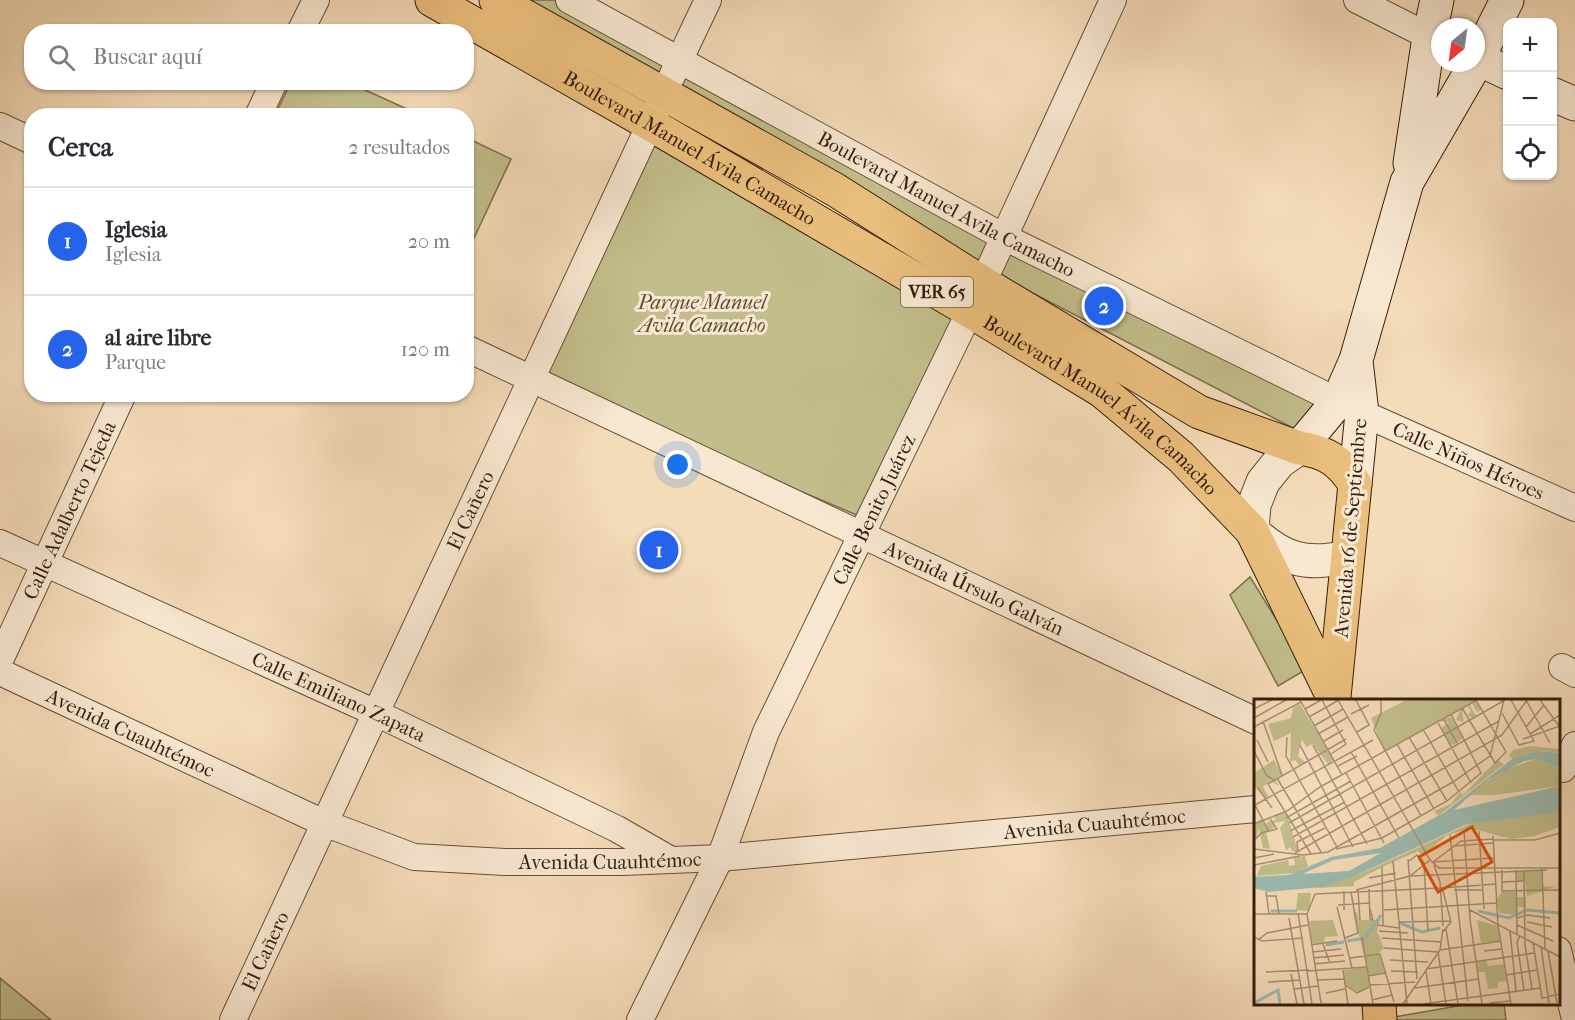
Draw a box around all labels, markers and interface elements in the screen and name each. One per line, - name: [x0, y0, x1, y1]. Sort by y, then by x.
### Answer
- north arrow: [1431, 18, 1485, 72]
- map controls: [1503, 18, 1557, 180]
- button: +: [1503, 18, 1557, 72]
- search box: [24, 24, 474, 90]
- icon: search: [45, 41, 78, 74]
- text: Buscar aquí: [93, 44, 202, 70]
- street label: Boulevard Manuel Ávila Camacho: [559, 66, 820, 230]
- button: −: [1503, 72, 1557, 126]
- button: locate: [1503, 126, 1557, 180]
- street label: Boulevard Manuel Avila Camacho: [814, 127, 1079, 282]
- text: Cerca: [48, 132, 113, 163]
- text: 2 resultados: [348, 136, 450, 159]
- text: Iglesia: [105, 217, 167, 243]
- text: 1: [64, 230, 71, 253]
- text: 20 m: [408, 230, 450, 253]
- text: Iglesia: [105, 243, 161, 266]
- road number: VER 65: [901, 277, 973, 307]
- pin: 2: [1084, 284, 1124, 328]
- park label: Parque Manuel Avila Camacho: [636, 291, 768, 337]
- street label: Boulevard Manuel Ávila Camacho: [979, 311, 1222, 500]
- text: al aire libre: [105, 325, 211, 351]
- text: 2: [62, 338, 73, 361]
- text: 120 m: [401, 338, 450, 361]
- text: Parque: [105, 351, 166, 374]
- street label: Calle Adalberto Tejeda: [19, 417, 121, 603]
- street label: Avenida 16 de Septiembre: [1329, 417, 1372, 640]
- street label: Calle Niños Héroes: [1389, 417, 1548, 505]
- street label: Calle Benito Juárez: [828, 430, 921, 589]
- your location: [663, 450, 692, 479]
- street label: El Cañero: [442, 467, 499, 554]
- pin: 1: [640, 528, 678, 572]
- street label: Avenida Úrsulo Galván: [880, 536, 1068, 641]
- street label: Calle Emiliano Zapata: [248, 647, 430, 747]
- street label: Avenida Cuauhtémoc: [42, 684, 218, 782]
- inset map: [1254, 699, 1560, 1005]
- street label: Avenida Cuauhtémoc: [1002, 804, 1187, 844]
- street label: Avenida Cuauhtémoc: [518, 848, 702, 874]
- street label: El Cañero: [237, 908, 294, 995]

